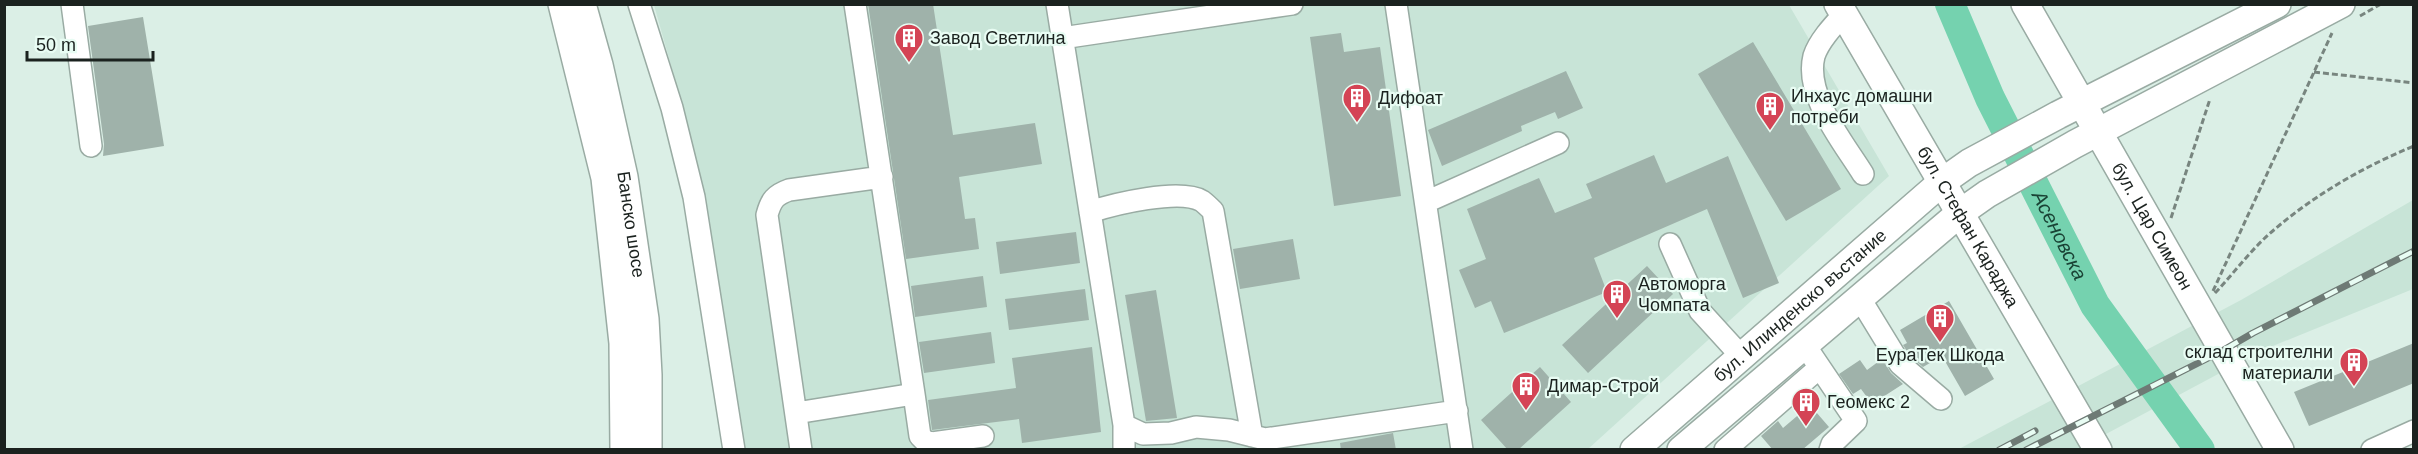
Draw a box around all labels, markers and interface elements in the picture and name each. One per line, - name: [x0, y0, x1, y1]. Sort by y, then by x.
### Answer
- building icon: Завод Светлина: [893, 22, 925, 64]
- scale bar: [27, 24, 153, 62]
- place label: Завод Светлина: [930, 28, 1066, 48]
- text: 50 m: [36, 35, 76, 55]
- building icon: Дифоат: [1341, 82, 1373, 124]
- place label: Инхаус домашни потреби: [1791, 86, 1933, 127]
- place label: Дифоат: [1378, 88, 1443, 108]
- building icon: Инхаус домашни потреби: [1754, 90, 1786, 132]
- street label: бул. Стефан Караджа: [1913, 143, 2023, 312]
- street label: бул. Цар Симеон: [2108, 159, 2196, 293]
- street label: Банско шосе: [613, 170, 649, 279]
- water label: Асеновска: [2027, 186, 2091, 283]
- street label: бул. Илинденско въстание: [1709, 225, 1890, 386]
- place label: Автоморга Чомпата: [1638, 274, 1727, 315]
- building icon: Автоморга Чомпата: [1601, 278, 1633, 320]
- building icon: ЕураТек Шкода: [1924, 302, 1956, 344]
- place label: склад строителни материали: [2185, 342, 2333, 383]
- place label: ЕураТек Шкода: [1876, 345, 2005, 365]
- building icon: склад строителни материали: [2338, 346, 2370, 388]
- building icon: Димар-Строй: [1510, 370, 1542, 412]
- place label: Димар-Строй: [1547, 376, 1659, 396]
- building icon: Геомекс 2: [1790, 386, 1822, 428]
- place label: Геомекс 2: [1827, 392, 1910, 412]

